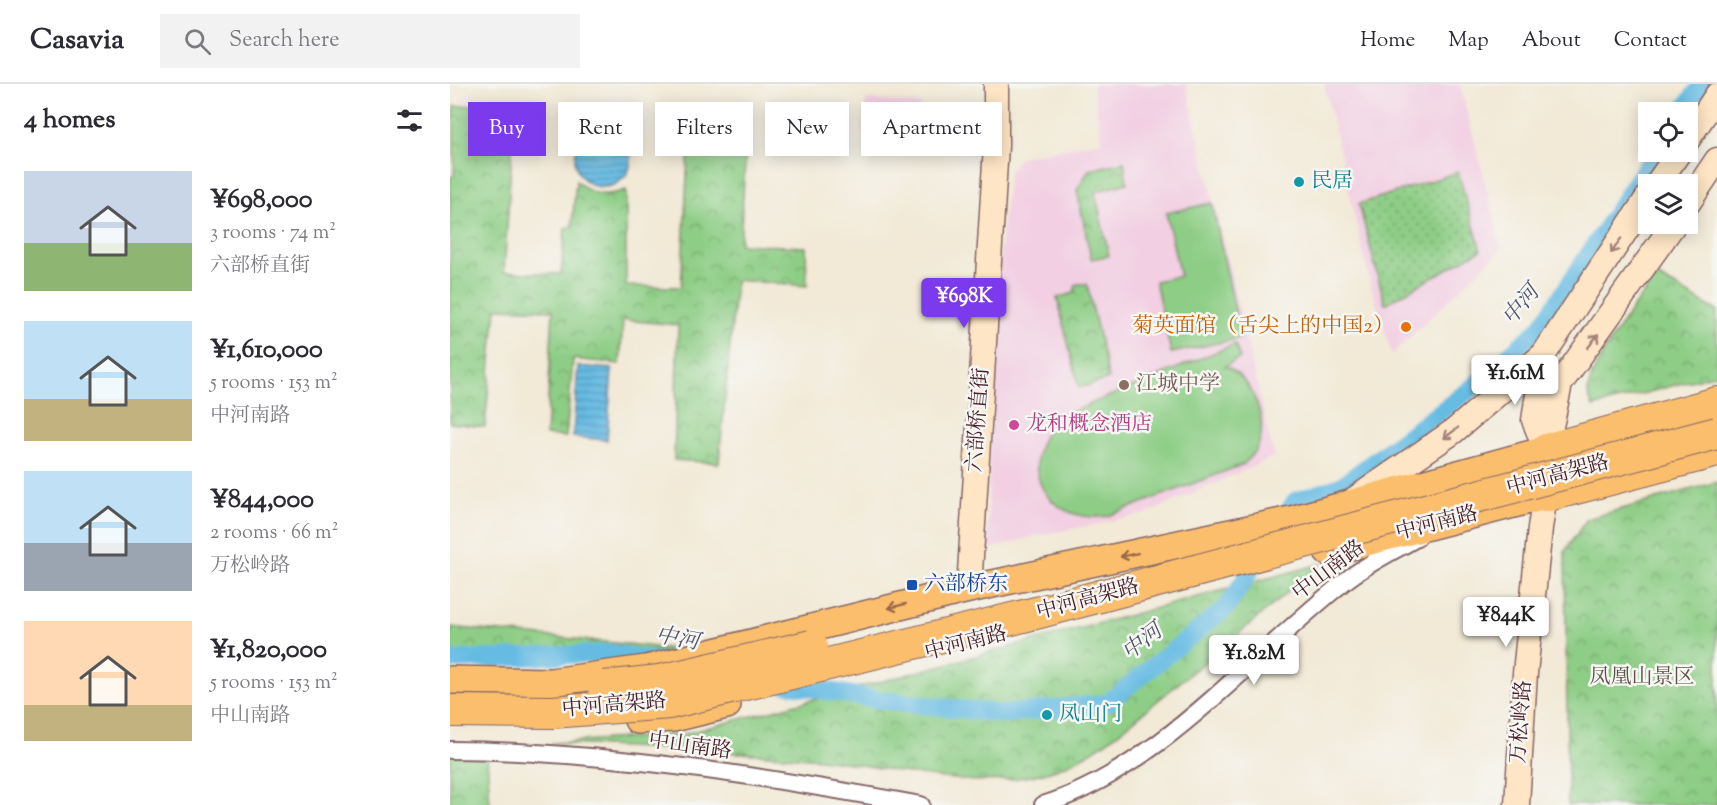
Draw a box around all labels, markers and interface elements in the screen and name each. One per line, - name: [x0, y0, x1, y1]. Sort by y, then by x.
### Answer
- search box: [160, 14, 580, 68]
- text: Casavia: [30, 21, 124, 61]
- icon: search: [181, 25, 214, 58]
- text: Search here: [229, 25, 339, 57]
- text: Home: [1360, 26, 1415, 56]
- text: Map: [1448, 26, 1489, 56]
- text: About: [1522, 26, 1581, 56]
- text: Contact: [1614, 26, 1687, 56]
- text: 4 homes: [24, 102, 115, 139]
- chip: Buy: [468, 102, 546, 156]
- chip: Rent: [558, 102, 643, 156]
- chip: Filters: [655, 102, 753, 156]
- chip: New: [765, 102, 849, 156]
- chip: Apartment: [861, 102, 1002, 156]
- map controls: [1638, 102, 1698, 234]
- button: locate: [1638, 102, 1698, 162]
- icon: filters: [393, 104, 426, 137]
- place label: 民居: [1311, 167, 1353, 197]
- button: layers: [1638, 174, 1698, 234]
- marker: 民居: [1292, 175, 1306, 189]
- text: ¥698,000: [210, 182, 313, 219]
- icon: home: [72, 195, 144, 267]
- text: 3 rooms · 74 m²: [210, 219, 336, 248]
- one-way arrow: [1610, 237, 1622, 254]
- text: 六部桥直街: [210, 252, 310, 281]
- water label: 中河: [1496, 276, 1551, 333]
- pin: ¥698K: [922, 278, 1006, 329]
- text: ¥698K: [935, 283, 993, 312]
- place label: 菊英面馆（舌尖上的中国2）: [1132, 312, 1394, 342]
- marker: 菊英面馆（舌尖上的中国2）: [1399, 320, 1413, 334]
- text: ¥1,610,000: [210, 332, 323, 369]
- one-way arrow: [1587, 333, 1599, 349]
- icon: home: [72, 345, 144, 417]
- pin: ¥1.61M: [1466, 355, 1564, 406]
- text: ¥1.61M: [1485, 360, 1545, 389]
- street label: 六部桥直街: [960, 367, 998, 473]
- text: 5 rooms · 153 m²: [210, 369, 338, 398]
- place label: 江城中学: [1136, 370, 1220, 400]
- marker: 江城中学: [1117, 378, 1131, 392]
- text: 中河南路: [210, 402, 290, 431]
- place label: 龙和概念酒店: [1026, 410, 1152, 440]
- marker: 龙和概念酒店: [1007, 418, 1021, 432]
- one-way arrow: [1443, 427, 1459, 439]
- street label: 中河高架路: [1503, 448, 1613, 504]
- text: ¥844,000: [210, 482, 314, 519]
- icon: home: [72, 495, 144, 567]
- street label: 中河南路: [1393, 499, 1481, 549]
- text: 2 rooms · 66 m²: [210, 519, 338, 548]
- street label: 中山南路: [1286, 534, 1372, 608]
- one-way arrow: [1119, 549, 1138, 561]
- text: 万松岭路: [210, 552, 290, 581]
- place label: 六部桥东: [924, 570, 1008, 600]
- street label: 中河高架路: [1033, 572, 1143, 628]
- marker: 六部桥东: [905, 578, 919, 592]
- pin: ¥844K: [1464, 597, 1548, 648]
- one-way arrow: [888, 601, 907, 613]
- text: ¥844K: [1477, 602, 1535, 631]
- water label: 中河: [1116, 614, 1173, 669]
- street label: 中河南路: [922, 619, 1010, 669]
- water label: 中河: [653, 620, 705, 660]
- text: ¥1,820,000: [210, 632, 327, 669]
- pin: ¥1.82M: [1205, 635, 1303, 686]
- text: ¥1.82M: [1223, 640, 1285, 669]
- icon: home: [72, 645, 144, 717]
- park label: 凤凰山景区: [1590, 663, 1695, 693]
- text: 5 rooms · 153 m²: [210, 669, 338, 698]
- street label: 万松岭路: [1504, 679, 1540, 765]
- street label: 中河高架路: [560, 686, 668, 726]
- place label: 凤山门: [1059, 700, 1122, 730]
- text: 中山南路: [210, 702, 290, 731]
- marker: 凤山门: [1040, 708, 1054, 722]
- street label: 中山南路: [646, 726, 734, 768]

